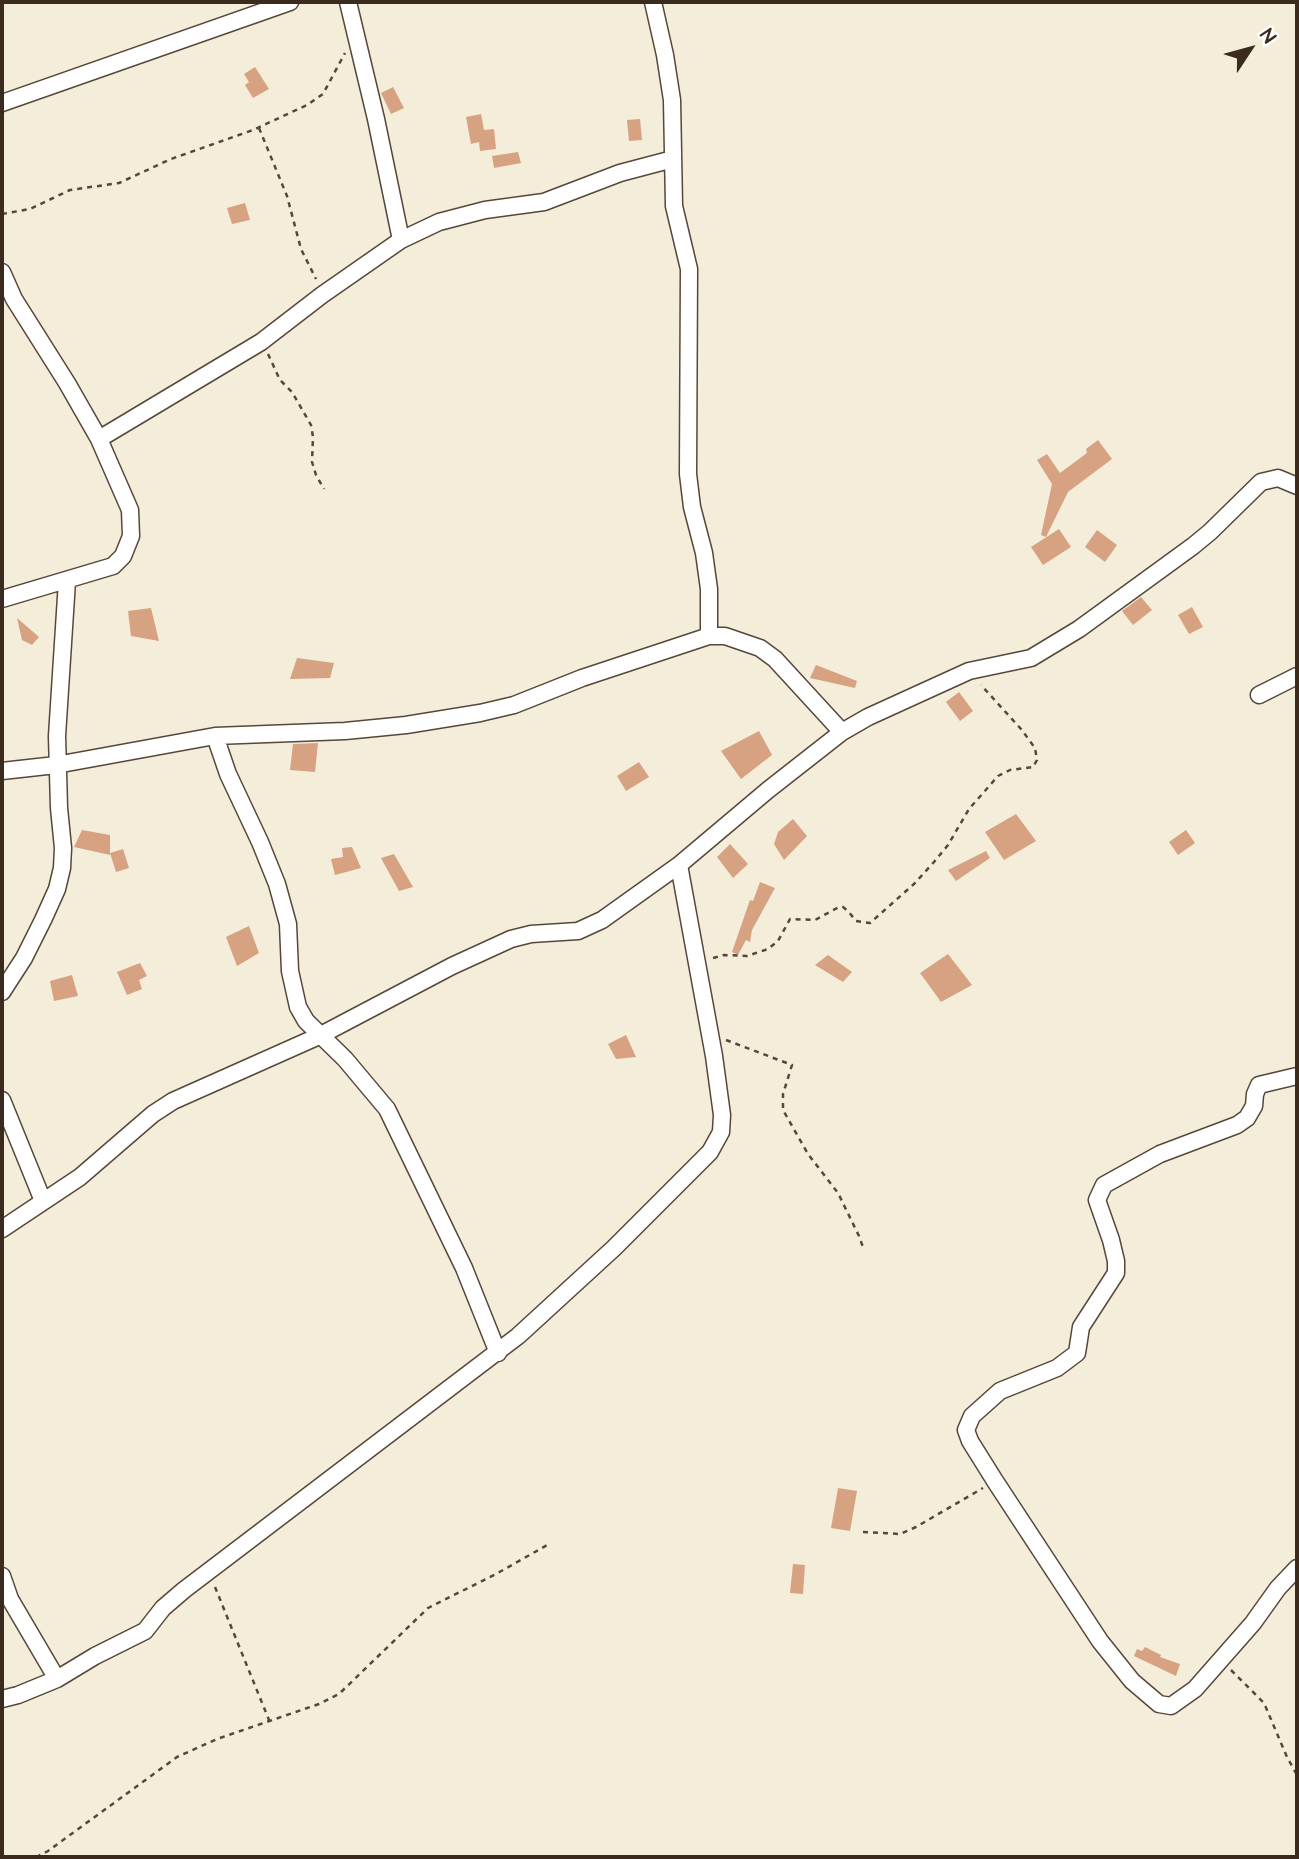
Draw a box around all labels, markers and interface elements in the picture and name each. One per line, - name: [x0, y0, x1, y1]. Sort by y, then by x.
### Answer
- north arrow: [1215, 14, 1285, 84]
- text: N: [1253, 24, 1282, 49]

